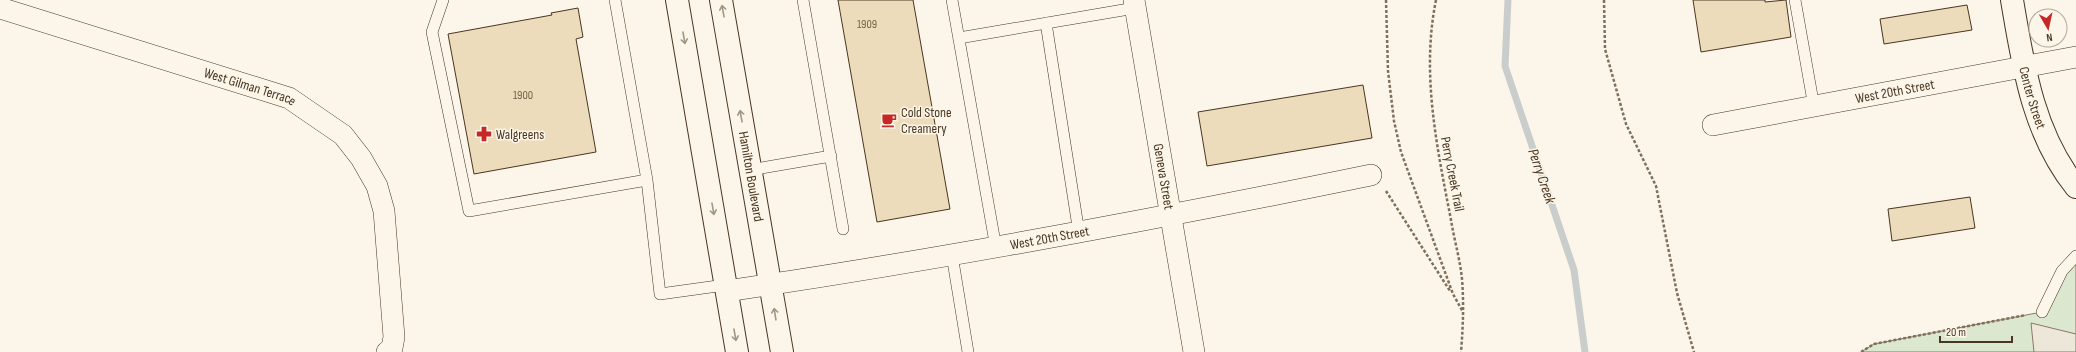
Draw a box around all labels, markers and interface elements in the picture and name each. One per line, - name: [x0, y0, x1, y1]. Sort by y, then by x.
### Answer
- one-way arrow: [719, 5, 727, 18]
- north arrow: [2028, 8, 2068, 48]
- house number: 1909: [857, 17, 877, 32]
- text: N: [2045, 31, 2053, 44]
- one-way arrow: [680, 32, 688, 45]
- street label: West Gilman Terrace: [202, 64, 299, 109]
- street label: Center Street: [2015, 65, 2050, 132]
- street label: West 20th Street: [1854, 76, 1936, 107]
- house number: 1900: [513, 88, 533, 103]
- place label: Cold Stone Creamery: [901, 104, 952, 137]
- one-way arrow: [737, 110, 745, 123]
- cafe icon: Cold Stone Creamery: [880, 111, 898, 129]
- pharmacy icon: Walgreens: [475, 125, 493, 143]
- place label: Walgreens: [496, 126, 544, 143]
- street label: Hamilton Boulevard: [735, 130, 767, 223]
- street label: Perry Creek Trail: [1437, 135, 1468, 213]
- street label: Geneva Street: [1150, 142, 1178, 211]
- water label: Perry Creek: [1523, 146, 1560, 207]
- one-way arrow: [709, 202, 717, 215]
- street label: West 20th Street: [1009, 222, 1091, 253]
- one-way arrow: [771, 307, 779, 320]
- scale bar: [1940, 318, 2012, 344]
- text: 20 m: [1946, 325, 1966, 340]
- one-way arrow: [731, 329, 739, 342]

